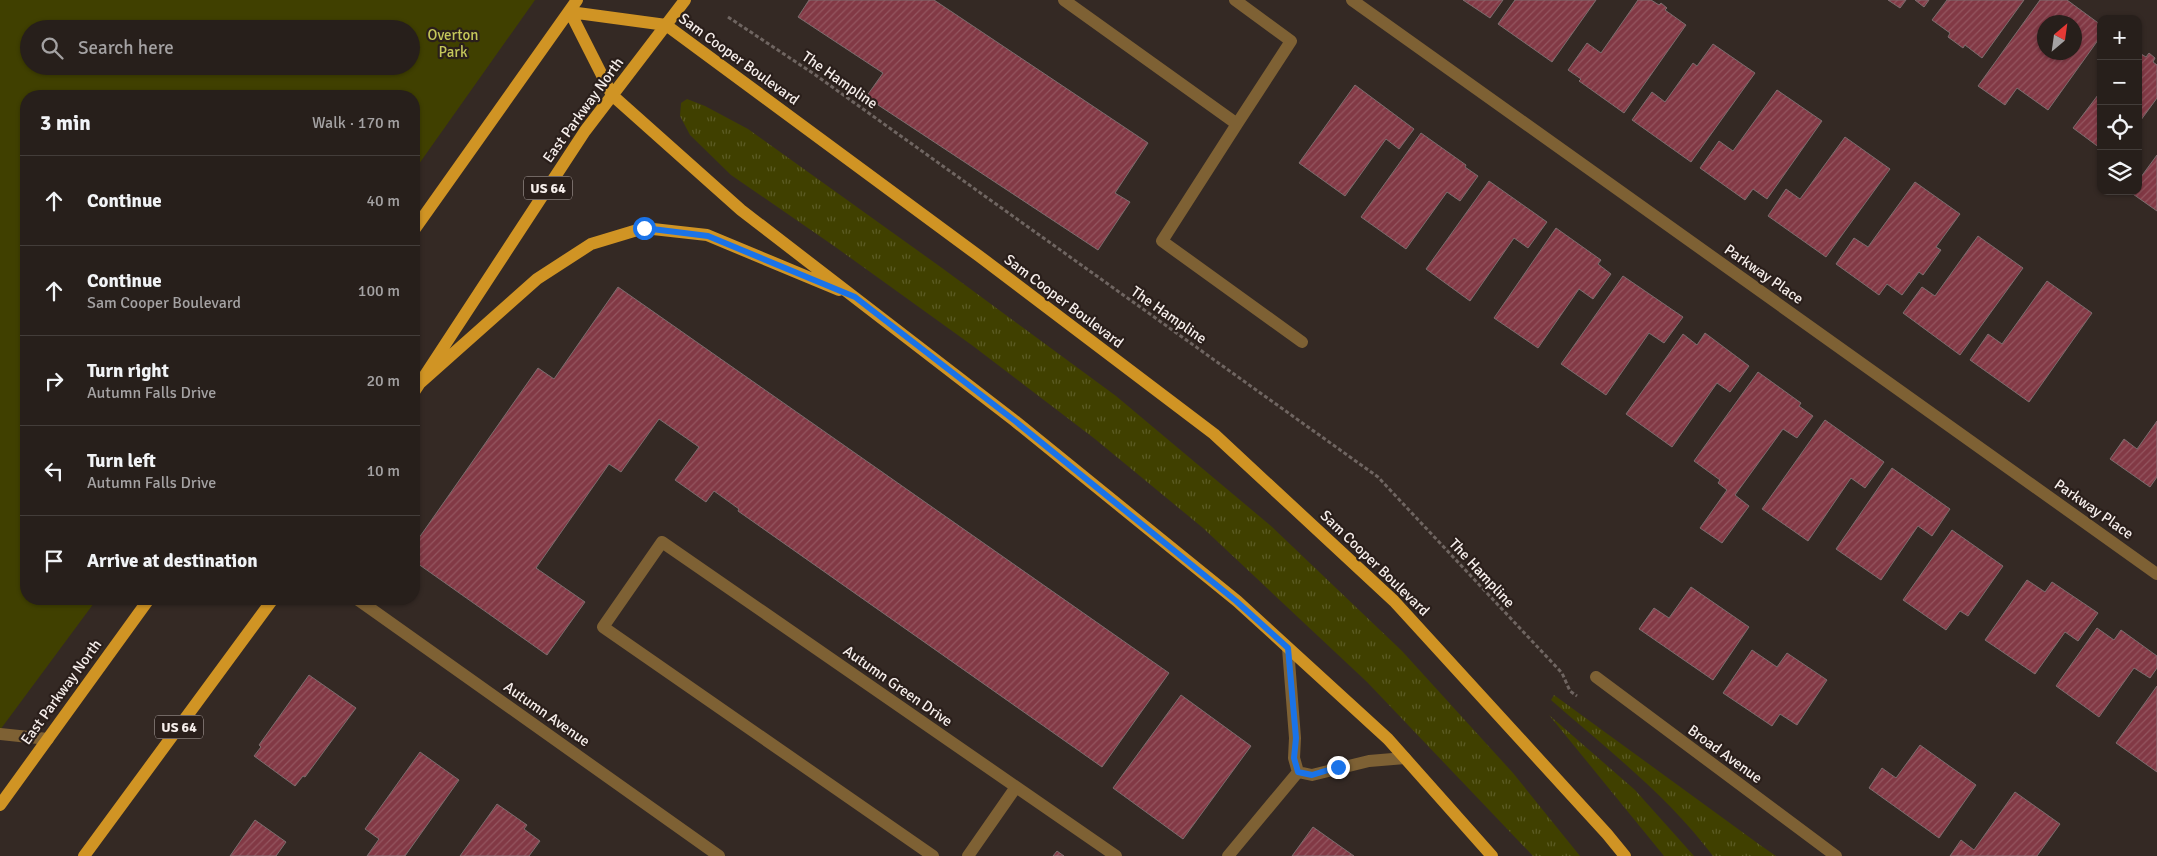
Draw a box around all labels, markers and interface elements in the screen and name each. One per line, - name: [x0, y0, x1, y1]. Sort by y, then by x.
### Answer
- street label: Sam Cooper Boulevard: [675, 9, 803, 109]
- north arrow: [2037, 15, 2082, 60]
- map controls: [2097, 15, 2142, 195]
- button: +: [2097, 15, 2142, 60]
- search box: [20, 20, 420, 75]
- park label: Overton Park: [428, 26, 478, 61]
- icon: search: [38, 34, 66, 62]
- text: Search here: [78, 36, 174, 60]
- street label: The Hampline: [799, 47, 881, 113]
- street label: East Parkway North: [539, 54, 627, 166]
- button: −: [2097, 60, 2142, 105]
- button: locate: [2097, 105, 2142, 150]
- text: 3 min: [40, 110, 91, 136]
- text: Walk · 170 m: [312, 113, 400, 133]
- button: layers: [2097, 150, 2142, 195]
- road number: US 64: [524, 177, 572, 200]
- icon: ahead: [40, 187, 68, 215]
- text: Continue: [87, 189, 162, 213]
- text: 40 m: [366, 191, 400, 211]
- route start: [633, 217, 656, 240]
- street label: Parkway Place: [1721, 240, 1807, 308]
- street label: Sam Cooper Boulevard: [1001, 250, 1127, 352]
- text: Continue: [87, 269, 162, 293]
- icon: ahead: [40, 277, 68, 305]
- text: 100 m: [358, 281, 400, 301]
- street label: The Hampline: [1128, 282, 1210, 348]
- text: Sam Cooper Boulevard: [87, 293, 241, 313]
- text: Turn right: [87, 359, 169, 383]
- icon: right: [40, 367, 68, 395]
- text: 20 m: [366, 371, 400, 391]
- text: Autumn Falls Drive: [87, 383, 216, 403]
- text: Turn left: [87, 449, 156, 473]
- icon: left: [40, 457, 68, 485]
- text: 10 m: [366, 461, 400, 481]
- text: Autumn Falls Drive: [87, 473, 216, 493]
- street label: Parkway Place: [2051, 475, 2137, 543]
- street label: Sam Cooper Boulevard: [1317, 506, 1433, 620]
- street label: The Hampline: [1445, 535, 1519, 611]
- icon: arrive: [40, 547, 68, 575]
- text: Arrive at destination: [87, 549, 258, 573]
- street label: East Parkway North: [17, 636, 105, 748]
- street label: Autumn Green Drive: [840, 642, 956, 730]
- street label: Autumn Avenue: [500, 678, 594, 750]
- road number: US 64: [155, 716, 203, 739]
- street label: Broad Avenue: [1684, 721, 1766, 787]
- route end: [1327, 756, 1350, 779]

